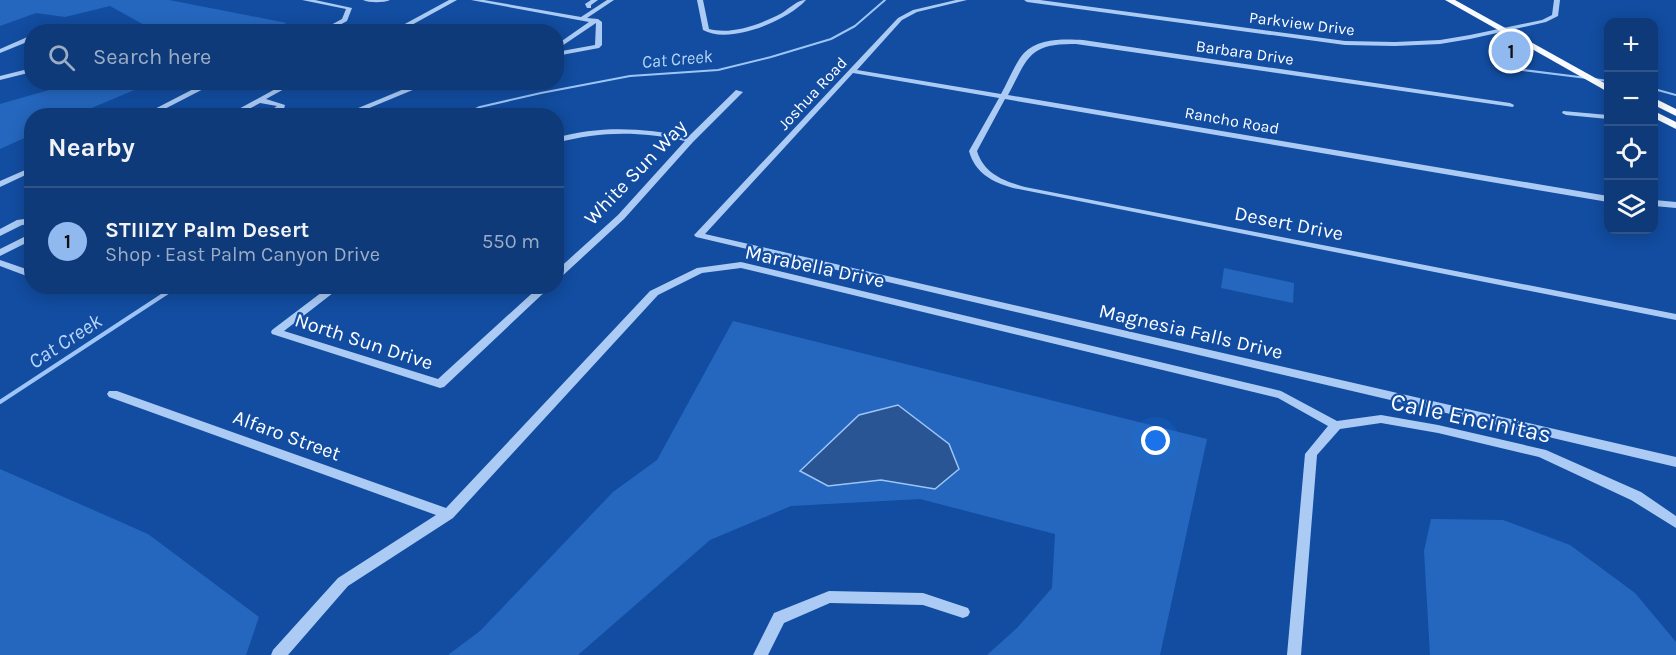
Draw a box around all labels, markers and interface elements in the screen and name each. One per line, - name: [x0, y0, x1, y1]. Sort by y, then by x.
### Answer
- street label: Parkview Drive: [1248, 8, 1356, 39]
- map controls: [1604, 18, 1658, 234]
- button: +: [1604, 18, 1658, 72]
- search box: [24, 24, 564, 90]
- pin: 1: [1492, 28, 1530, 74]
- street label: Barbara Drive: [1195, 36, 1295, 69]
- icon: search: [45, 41, 78, 74]
- text: Search here: [93, 44, 211, 70]
- water label: Cat Creek: [641, 45, 714, 73]
- street label: Joshua Road: [774, 53, 851, 134]
- button: −: [1604, 72, 1658, 126]
- street label: Rancho Road: [1183, 103, 1281, 138]
- street label: White Sun Way: [579, 115, 691, 230]
- button: locate: [1604, 126, 1658, 180]
- text: Nearby: [48, 132, 135, 163]
- button: layers: [1604, 180, 1658, 234]
- street label: Desert Drive: [1232, 202, 1345, 245]
- text: STIIIZY Palm Desert: [105, 217, 309, 243]
- text: 1: [64, 230, 71, 253]
- text: 550 m: [482, 230, 540, 253]
- street label: Marabella Drive: [743, 240, 887, 292]
- text: Shop · East Palm Canyon Drive: [105, 243, 380, 266]
- street label: Magnesia Falls Drive: [1097, 299, 1285, 364]
- water label: Cat Creek: [24, 308, 106, 374]
- street label: North Sun Drive: [292, 308, 436, 375]
- street label: Calle Encinitas: [1388, 387, 1554, 449]
- street label: Alfaro Street: [230, 405, 344, 466]
- your location: [1141, 426, 1170, 455]

